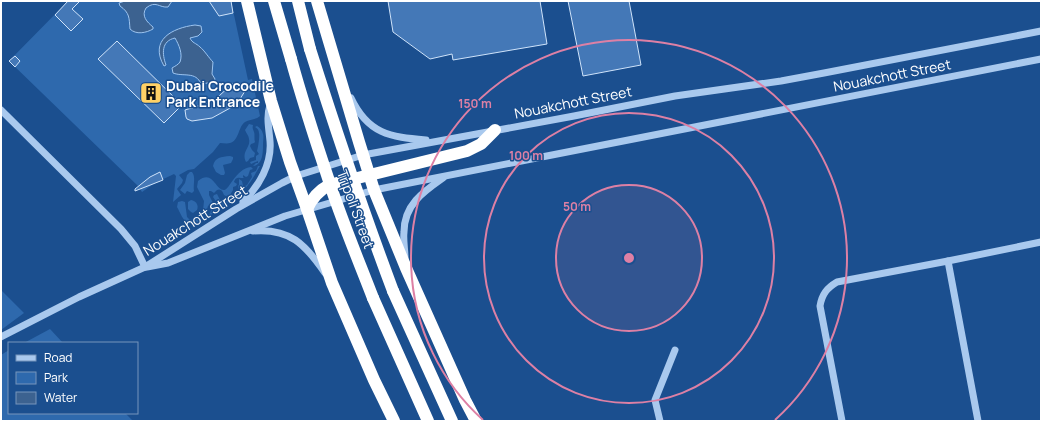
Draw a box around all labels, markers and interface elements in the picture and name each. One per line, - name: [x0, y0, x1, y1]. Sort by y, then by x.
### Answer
- street label: Nouakchott Street: [832, 54, 953, 96]
- place label: Dubai Crocodile Park Entrance: [166, 76, 274, 111]
- building icon: Dubai Crocodile Park Entrance: [138, 80, 164, 106]
- street label: Nouakchott Street: [513, 81, 634, 123]
- text: 150 m: [458, 95, 492, 112]
- text: 100 m: [509, 147, 543, 164]
- street label: Tripoli Street: [333, 167, 379, 252]
- street label: Nouakchott Street: [139, 180, 251, 260]
- text: 50 m: [563, 198, 591, 215]
- centre of rings: [622, 251, 636, 265]
- legend: [8, 342, 138, 414]
- text: Road: [44, 349, 72, 366]
- text: Park: [44, 369, 69, 386]
- text: Water: [44, 389, 78, 406]

